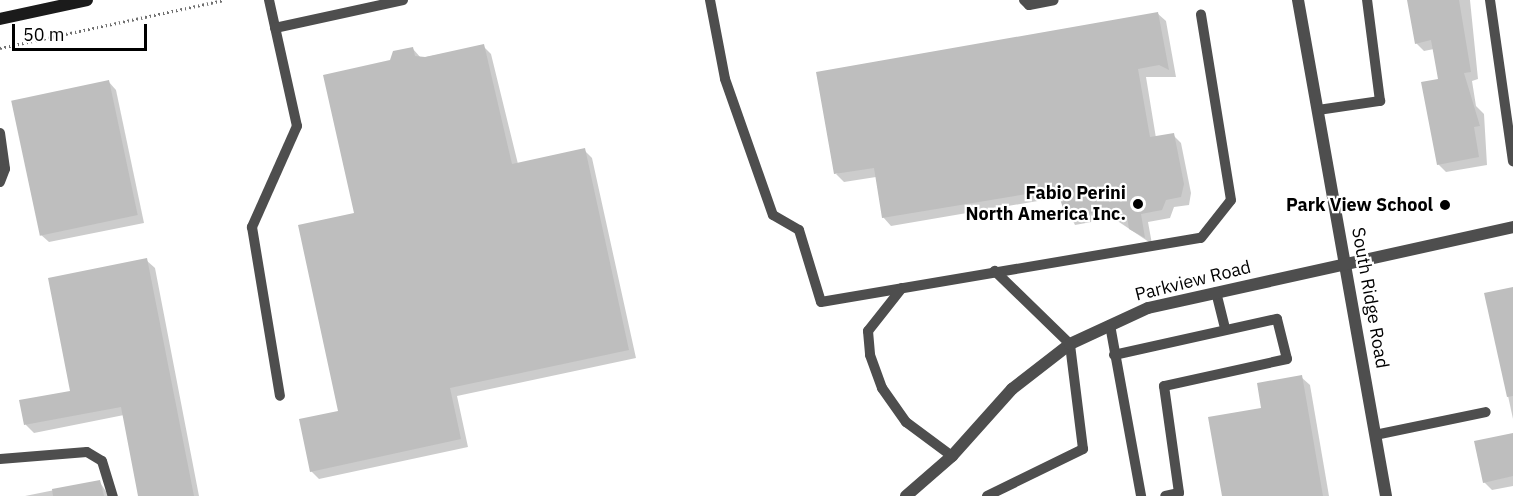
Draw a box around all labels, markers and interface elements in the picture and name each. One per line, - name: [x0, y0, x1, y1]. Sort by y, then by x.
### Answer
- scale bar: [15, 12, 150, 50]
- text: 50 m: [23, 23, 65, 46]
- place label: Fabio Perini North America Inc.: [965, 183, 1126, 226]
- place label: Park View School: [1286, 194, 1433, 216]
- marker: Fabio Perini North America Inc.: [1131, 197, 1145, 211]
- marker: Park View School: [1438, 198, 1452, 212]
- street label: South Ridge Road: [1347, 226, 1393, 370]
- street label: Parkview Road: [1133, 256, 1253, 306]

